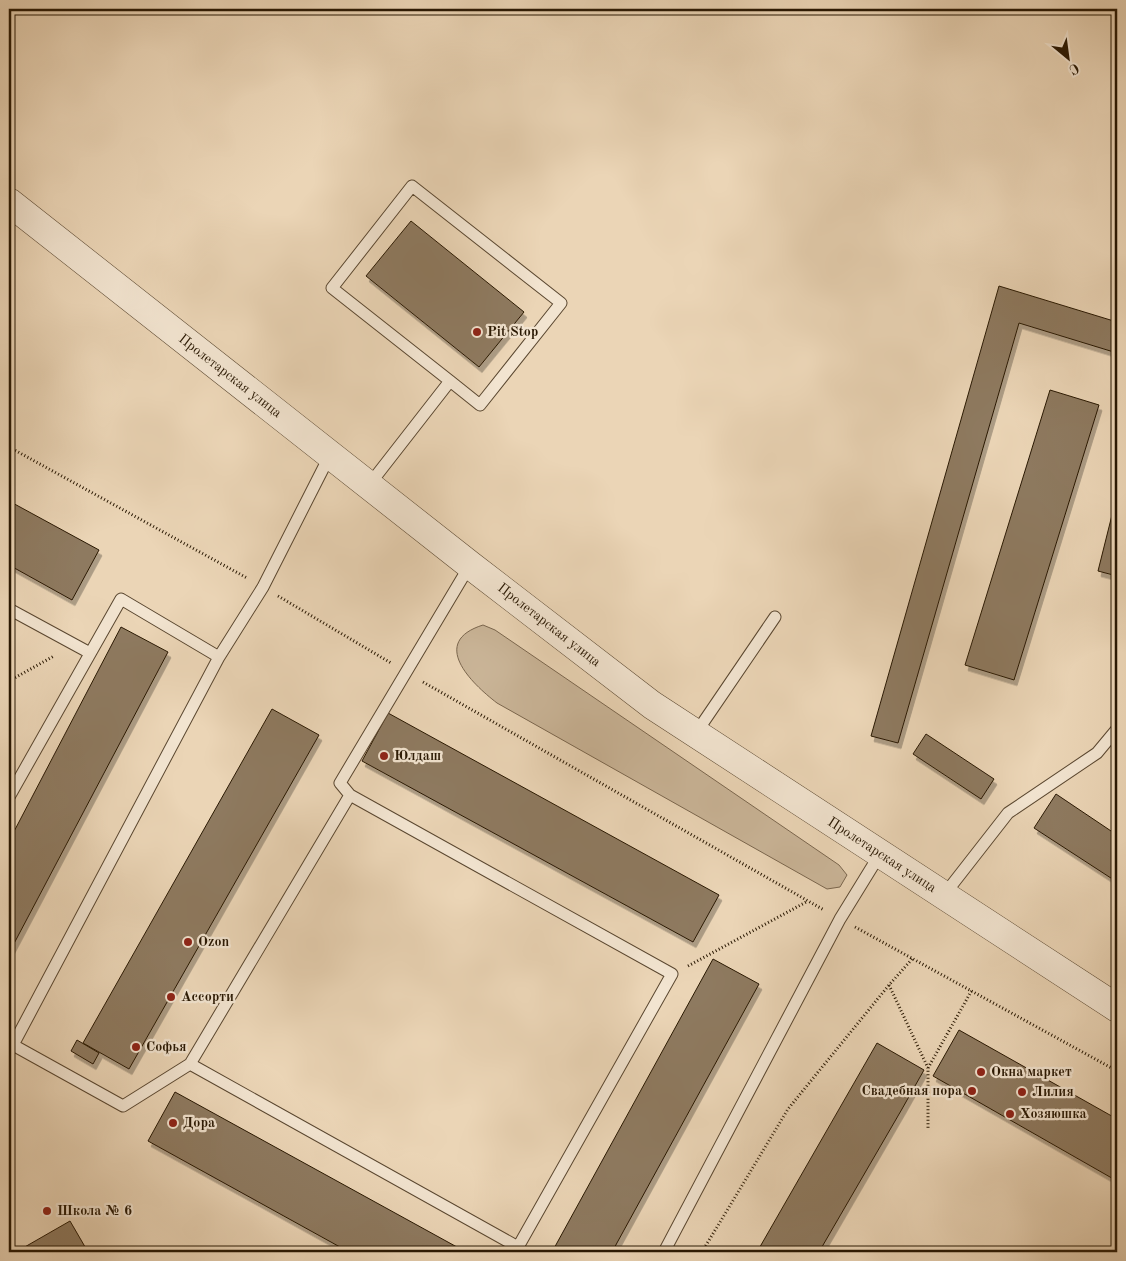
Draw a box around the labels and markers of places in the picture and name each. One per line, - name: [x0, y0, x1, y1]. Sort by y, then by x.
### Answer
- place label: Pit Stop: [487, 325, 538, 339]
- marker: Pit Stop: [471, 326, 483, 338]
- place label: Юлдаш: [394, 749, 441, 763]
- marker: Юлдаш: [378, 750, 390, 762]
- place label: Ozon: [198, 935, 229, 949]
- marker: Ozon: [182, 936, 194, 948]
- place label: Ассорти: [181, 990, 234, 1004]
- marker: Ассорти: [165, 991, 177, 1003]
- place label: Софья: [146, 1040, 187, 1055]
- marker: Софья: [130, 1041, 142, 1053]
- place label: Окна маркет: [991, 1065, 1072, 1079]
- marker: Окна маркет: [975, 1066, 987, 1078]
- place label: Свадебная пора: [862, 1084, 962, 1098]
- marker: Свадебная пора: [966, 1085, 978, 1097]
- place label: Лилия: [1032, 1085, 1074, 1099]
- marker: Лилия: [1016, 1086, 1028, 1098]
- place label: Хозяюшка: [1020, 1107, 1087, 1121]
- marker: Хозяюшка: [1004, 1108, 1016, 1120]
- place label: Дора: [183, 1116, 215, 1130]
- marker: Дора: [167, 1117, 179, 1129]
- place label: Школа № 6: [57, 1204, 132, 1218]
- marker: Школа № 6: [41, 1205, 53, 1217]

